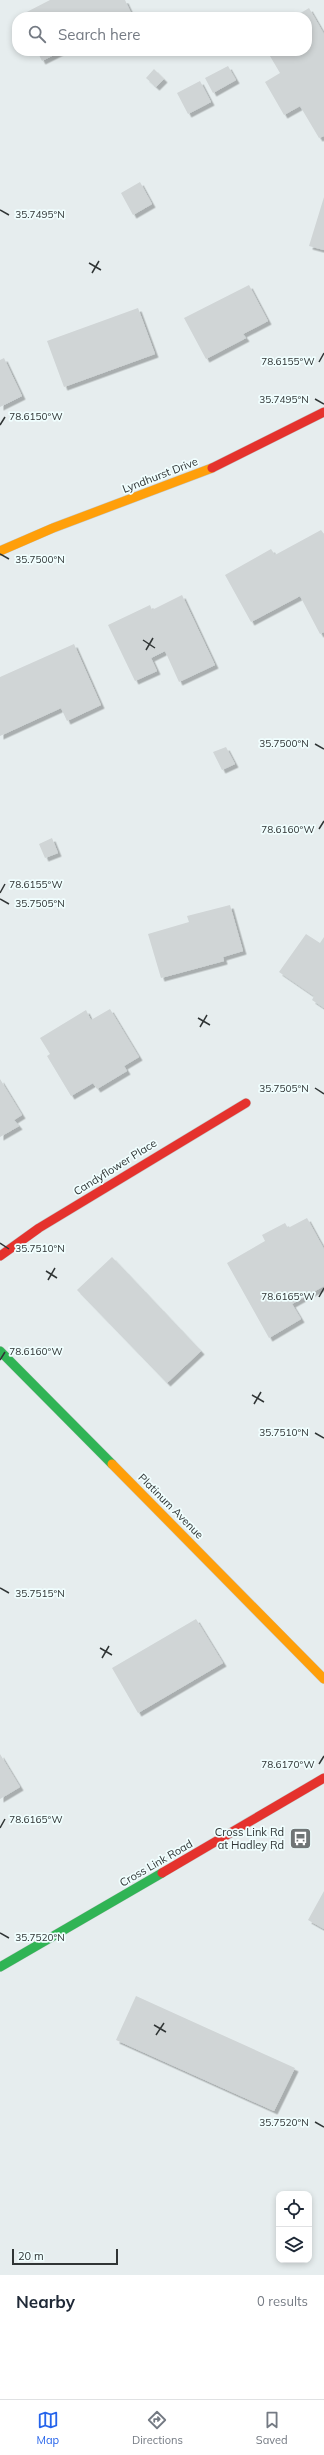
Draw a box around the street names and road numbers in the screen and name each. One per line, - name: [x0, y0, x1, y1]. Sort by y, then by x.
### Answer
- street label: Lyndhurst Drive: [120, 454, 200, 496]
- street label: Candyflower Place: [71, 1136, 159, 1198]
- street label: Platinum Avenue: [135, 1470, 207, 1542]
- street label: Cross Link Road: [117, 1836, 195, 1890]

